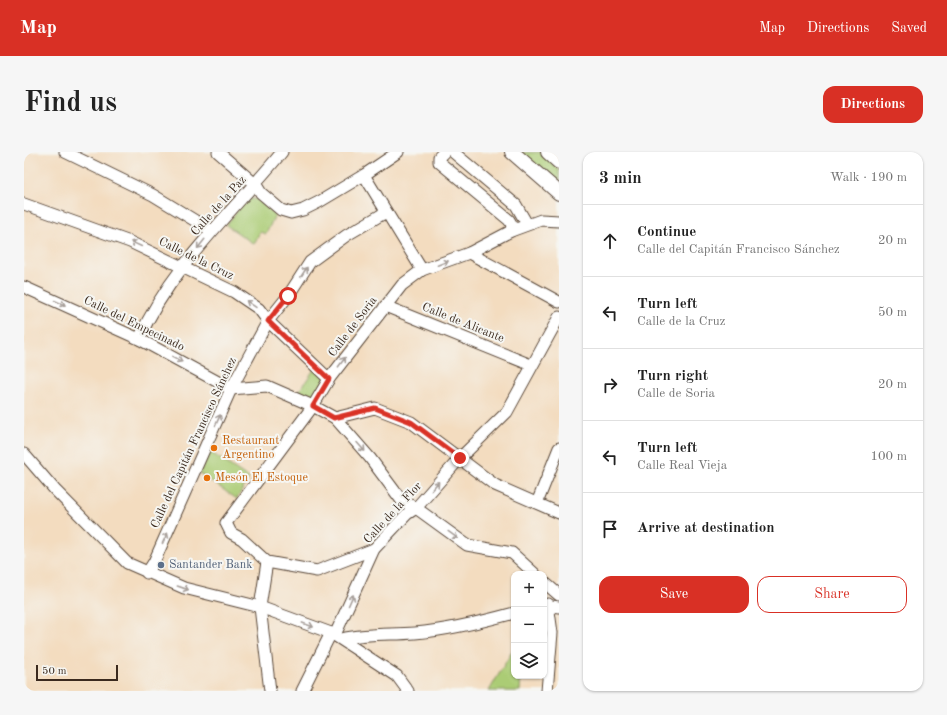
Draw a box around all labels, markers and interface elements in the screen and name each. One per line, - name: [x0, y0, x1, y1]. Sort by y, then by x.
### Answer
- text: Map: [20, 19, 57, 38]
- text: Map: [759, 21, 785, 35]
- text: Directions: [807, 21, 869, 35]
- text: Saved: [891, 21, 927, 35]
- button: Directions: [823, 86, 923, 123]
- text: Find us: [24, 90, 117, 118]
- text: 3 min: [599, 170, 642, 187]
- text: Walk · 190 m: [830, 171, 907, 184]
- street label: Calle de la Paz: [189, 174, 249, 238]
- text: Continue: [637, 225, 696, 240]
- icon: ahead: [599, 230, 621, 252]
- text: 20 m: [878, 234, 907, 247]
- street label: Calle de la Cruz: [157, 236, 235, 282]
- one-way arrow: [197, 239, 206, 250]
- one-way arrow: [130, 240, 142, 248]
- text: Calle del Capitán Francisco Sánchez: [637, 243, 840, 256]
- one-way arrow: [436, 258, 448, 266]
- one-way arrow: [300, 266, 308, 277]
- route start: [279, 287, 297, 305]
- street label: Calle del Empecinado: [82, 294, 186, 354]
- street label: Calle de Soria: [327, 295, 379, 359]
- text: Turn left: [637, 297, 697, 312]
- one-way arrow: [53, 300, 65, 307]
- one-way arrow: [246, 300, 257, 308]
- street label: Calle de Alicante: [420, 301, 506, 345]
- icon: left: [599, 302, 621, 324]
- text: 50 m: [878, 306, 907, 319]
- text: Calle de la Cruz: [637, 315, 725, 328]
- street label: Calle del Capitán Francisco Sánchez: [149, 356, 239, 530]
- one-way arrow: [170, 356, 182, 364]
- one-way arrow: [338, 356, 347, 367]
- text: Turn right: [637, 369, 708, 384]
- icon: right: [599, 374, 621, 396]
- text: 20 m: [878, 378, 907, 391]
- text: Calle de Soria: [637, 387, 715, 400]
- one-way arrow: [215, 414, 223, 426]
- place label: Restaurant Argentino: [222, 435, 279, 461]
- text: Turn left: [637, 441, 697, 456]
- one-way arrow: [356, 442, 365, 452]
- marker: Restaurant Argentino: [209, 443, 219, 453]
- icon: left: [599, 446, 621, 468]
- route end: [451, 449, 469, 467]
- text: 100 m: [870, 450, 907, 463]
- text: Calle Real Vieja: [637, 459, 727, 472]
- place label: Mesón El Estoque: [215, 472, 309, 484]
- marker: Mesón El Estoque: [202, 473, 212, 483]
- street label: Calle de la Flor: [362, 480, 424, 546]
- one-way arrow: [431, 481, 440, 492]
- icon: arrive: [599, 518, 621, 540]
- text: Arrive at destination: [637, 521, 775, 536]
- one-way arrow: [448, 531, 459, 539]
- one-way arrow: [162, 533, 169, 545]
- place label: Santander Bank: [169, 559, 252, 571]
- marker: Santander Bank: [156, 560, 166, 570]
- map controls: [511, 571, 547, 679]
- button: +: [511, 571, 547, 607]
- button: Save: [599, 576, 749, 613]
- button: Share: [757, 576, 907, 613]
- one-way arrow: [177, 584, 189, 592]
- one-way arrow: [348, 594, 355, 606]
- button: −: [511, 607, 547, 643]
- one-way arrow: [301, 621, 313, 629]
- button: layers: [511, 643, 547, 679]
- scale bar: [36, 663, 118, 682]
- text: 50 m: [42, 666, 67, 677]

